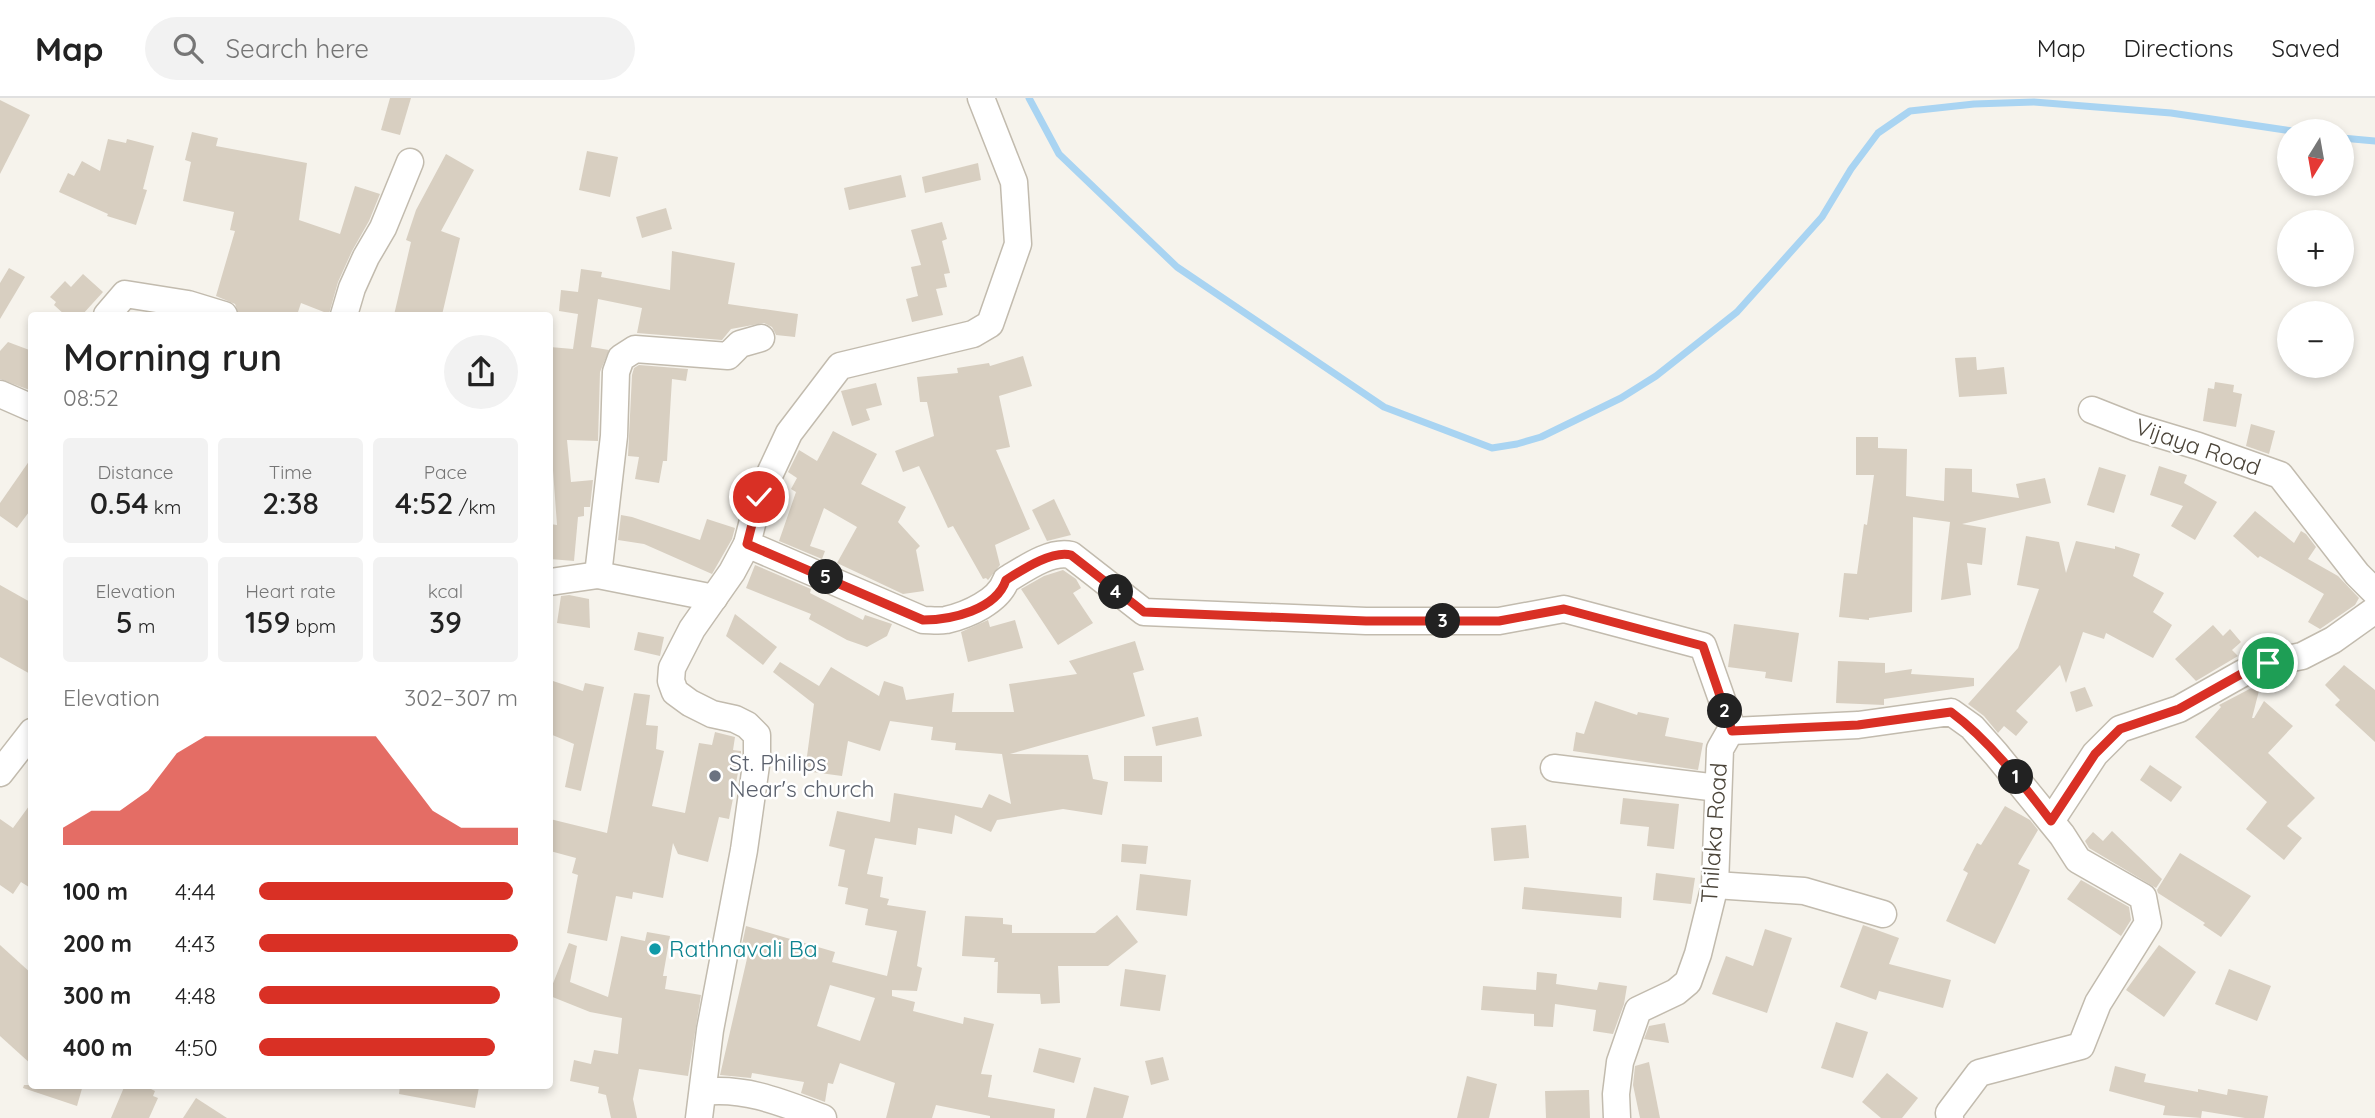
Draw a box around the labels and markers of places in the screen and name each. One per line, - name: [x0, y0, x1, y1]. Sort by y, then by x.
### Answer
- pin: [729, 467, 789, 527]
- pin: 5: [808, 560, 844, 594]
- pin: 4: [1098, 574, 1134, 610]
- pin: 3: [1426, 603, 1460, 638]
- pin: [2238, 633, 2298, 693]
- pin: 2: [1708, 694, 1742, 728]
- place label: St. Philips Near's church: [729, 748, 875, 803]
- pin: 1: [1998, 760, 2034, 794]
- marker: St. Philips Near's church: [707, 768, 723, 784]
- place label: Rathnavali Ba: [669, 934, 818, 963]
- marker: Rathnavali Ba: [647, 941, 663, 957]

